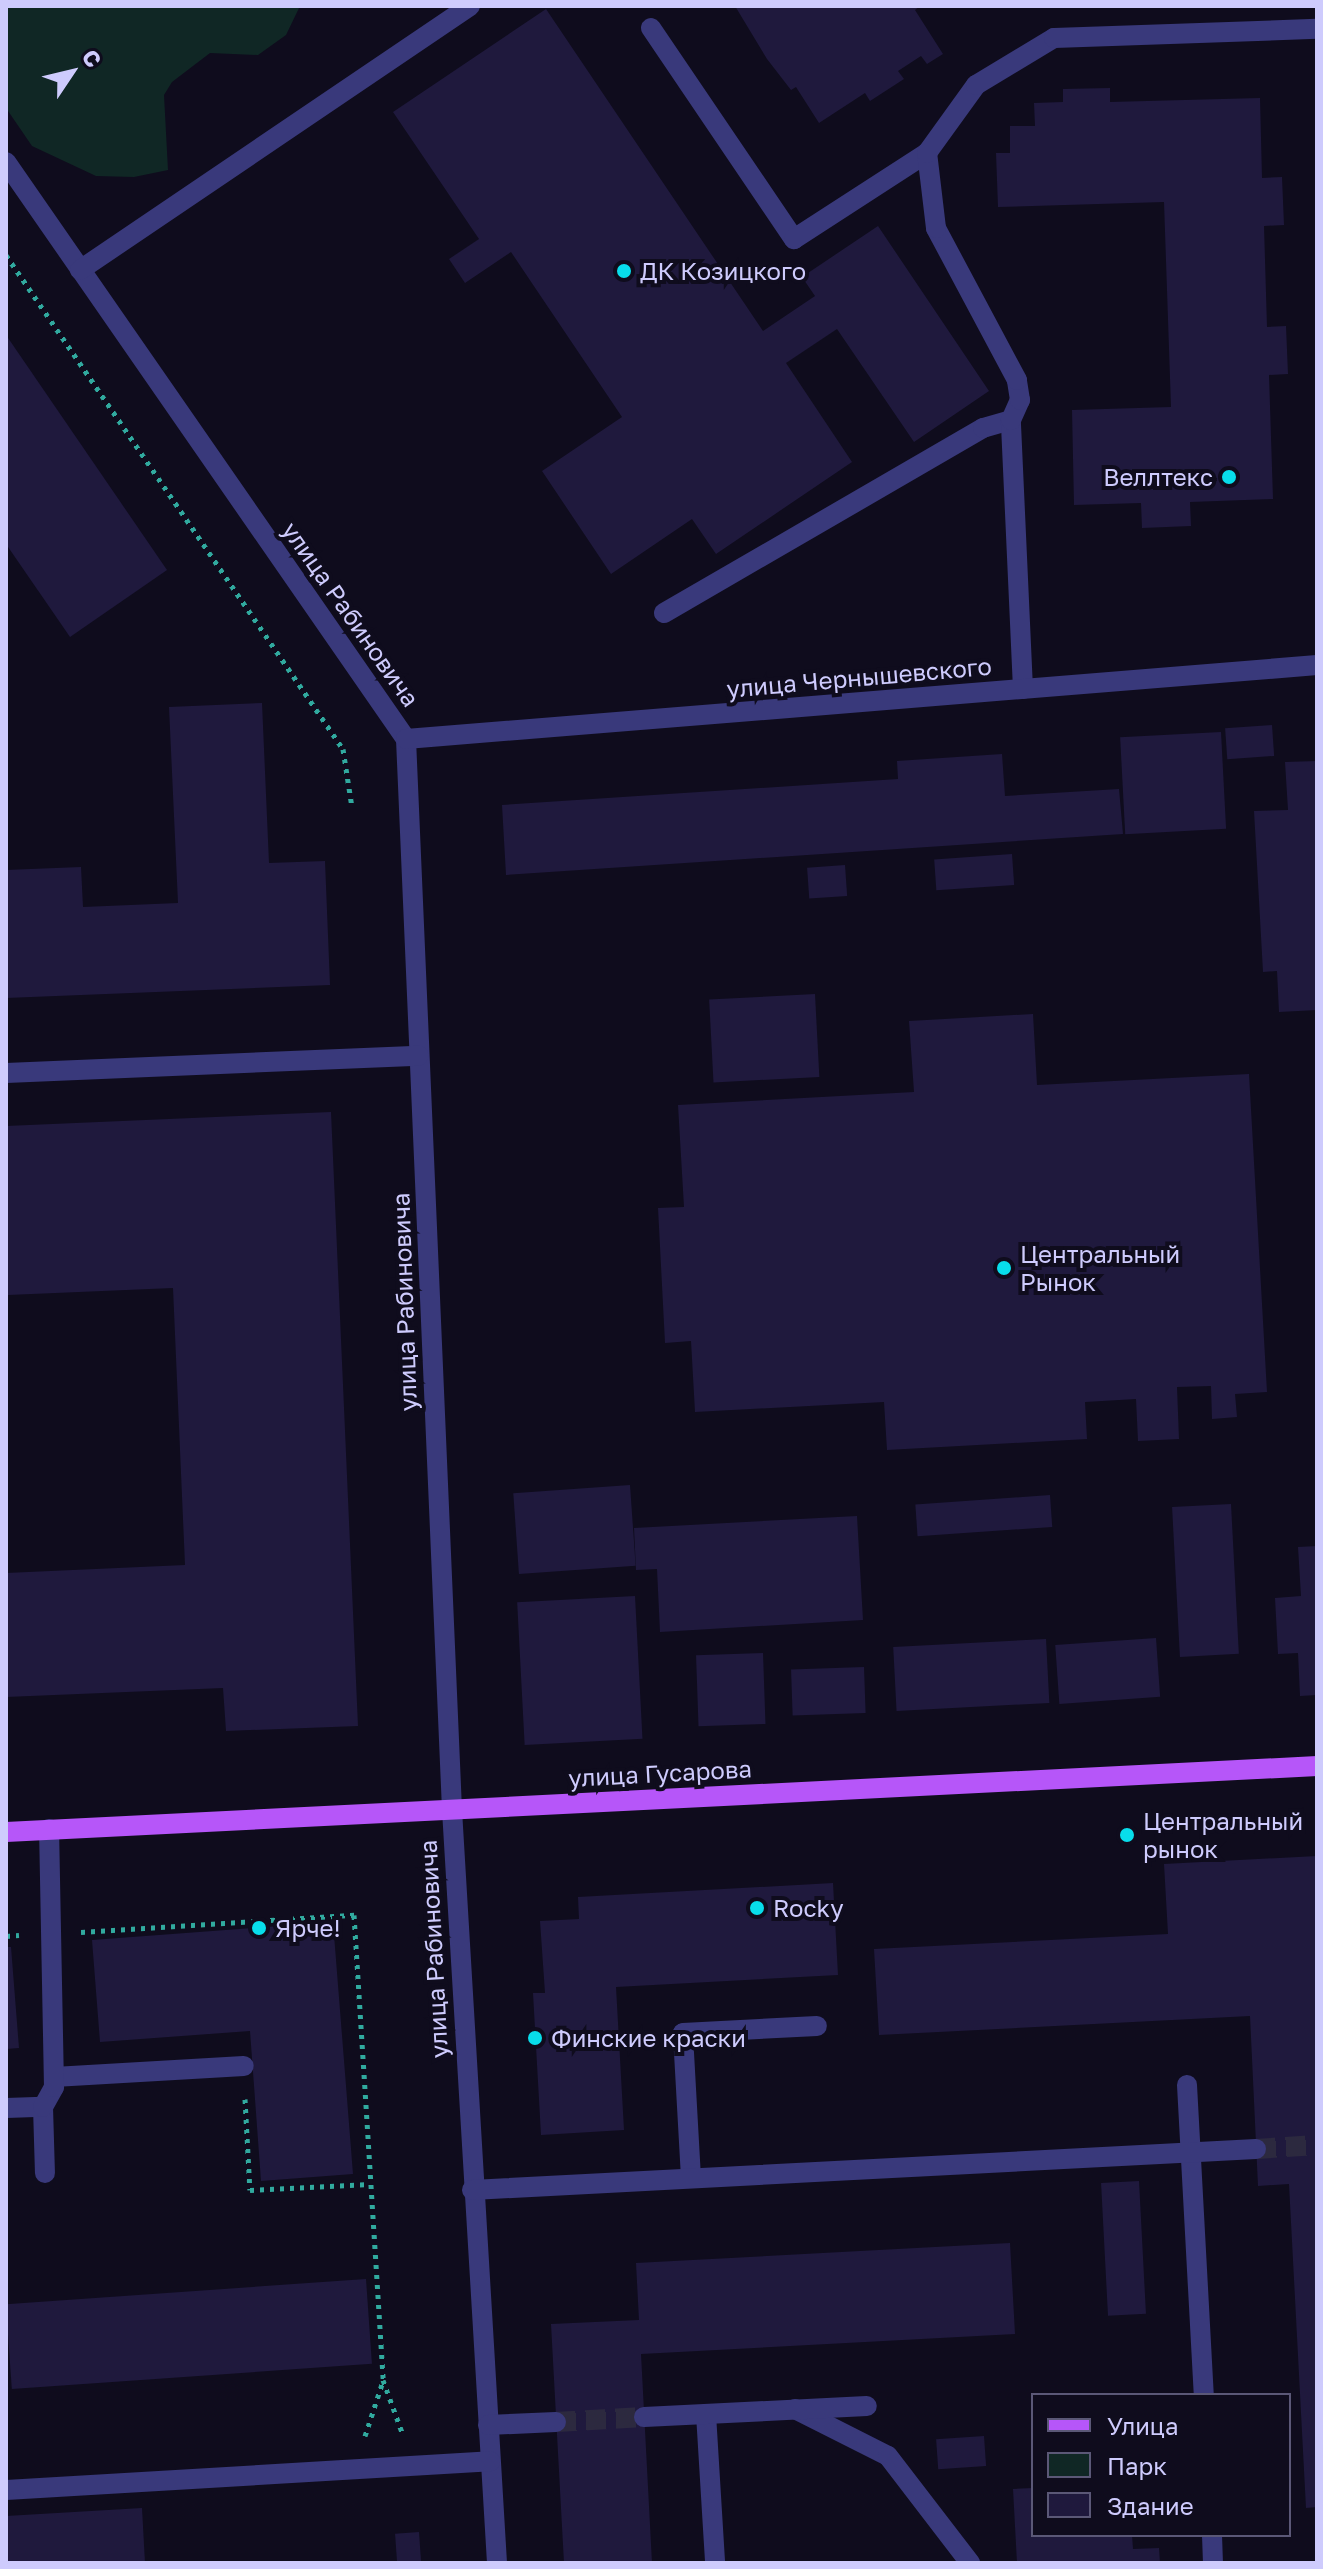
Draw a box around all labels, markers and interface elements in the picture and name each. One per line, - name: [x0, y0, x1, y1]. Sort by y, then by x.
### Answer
- north arrow: [32, 32, 112, 112]
- text: С: [77, 44, 108, 72]
- place label: ДК Козицкого: [640, 257, 806, 285]
- marker: ДК Козицкого: [615, 262, 633, 280]
- place label: Веллтекс: [1103, 463, 1213, 491]
- marker: Веллтекс: [1220, 468, 1238, 486]
- street label: улица Рабиновича: [277, 516, 425, 712]
- street label: улица Чернышевского: [725, 651, 993, 703]
- street label: улица Рабиновича: [386, 1192, 422, 1412]
- place label: Центральный Рынок: [1020, 1240, 1180, 1296]
- marker: Центральный Рынок: [995, 1259, 1013, 1277]
- street label: улица Гусарова: [568, 1754, 752, 1792]
- place label: Центральный рынок: [1143, 1807, 1303, 1863]
- marker: Центральный рынок: [1118, 1826, 1136, 1844]
- street label: улица Рабиновича: [413, 1839, 453, 2059]
- place label: Rocky: [773, 1894, 844, 1922]
- marker: Rocky: [748, 1899, 766, 1917]
- place label: Ярче!: [275, 1914, 341, 1942]
- marker: Ярче!: [250, 1919, 268, 1937]
- place label: Финские краски: [551, 2024, 746, 2052]
- marker: Финские краски: [526, 2029, 544, 2047]
- legend: [1031, 2393, 1291, 2537]
- text: Улица: [1107, 2411, 1179, 2440]
- text: Парк: [1107, 2451, 1167, 2480]
- text: Здание: [1107, 2491, 1194, 2520]

